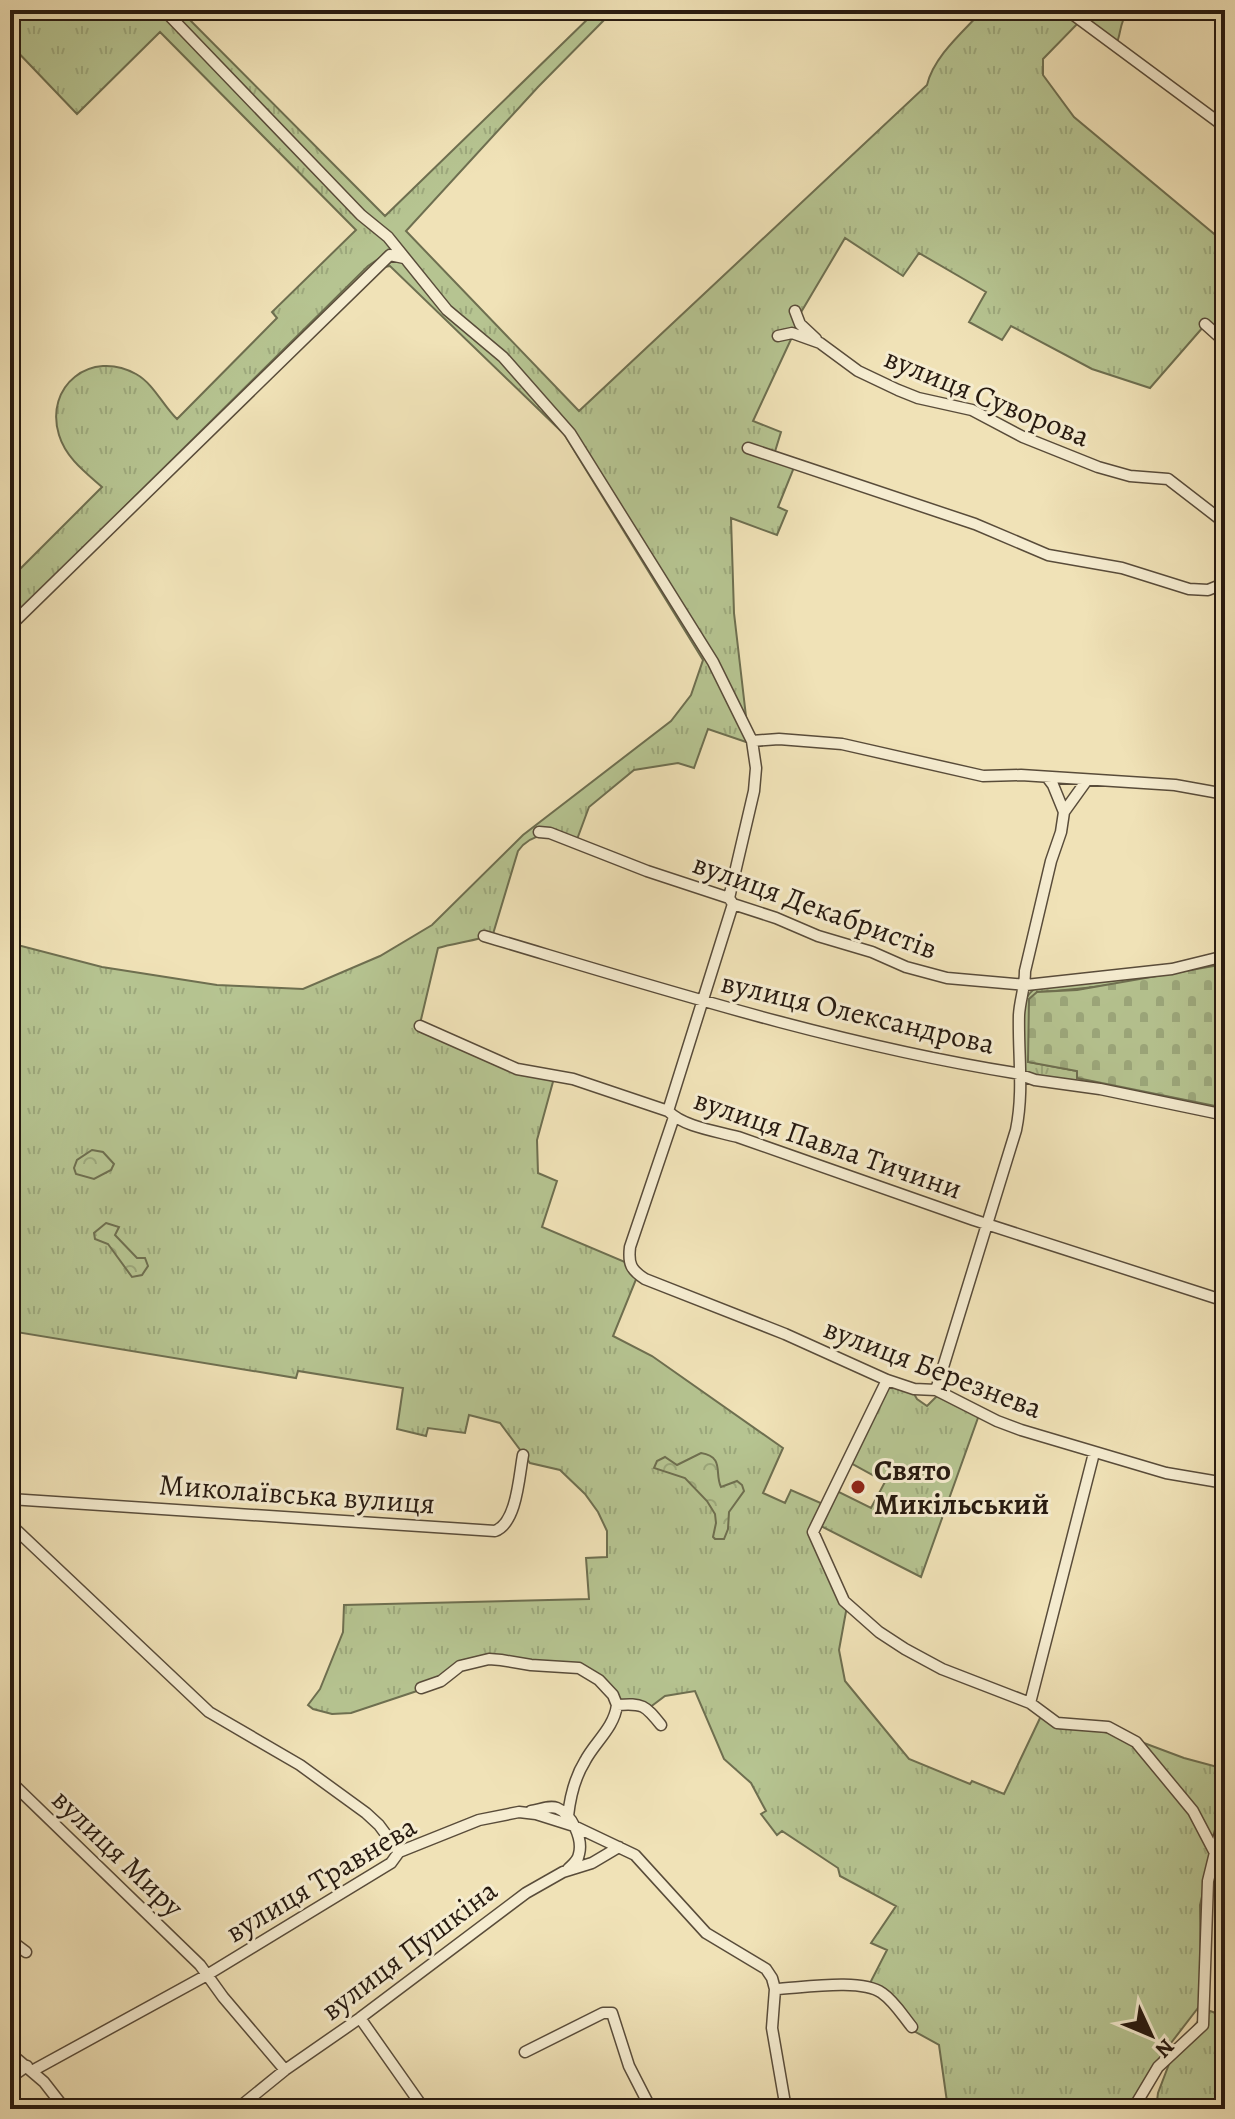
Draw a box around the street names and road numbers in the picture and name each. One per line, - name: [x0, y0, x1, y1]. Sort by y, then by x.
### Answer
- street label: вулиця Суворова: [878, 338, 1096, 456]
- street label: вулиця Декабристів: [687, 843, 943, 969]
- street label: вулиця Олександрова: [717, 962, 999, 1064]
- street label: вулиця Павла Тичини: [689, 1079, 967, 1209]
- street label: вулиця Березнева: [818, 1308, 1048, 1428]
- street label: Миколаївська вулиця: [158, 1464, 436, 1524]
- street label: вулиця Миру: [43, 1780, 193, 1926]
- street label: вулиця Травнева: [218, 1806, 424, 1952]
- street label: вулиця Пушкіна: [313, 1870, 506, 2030]

